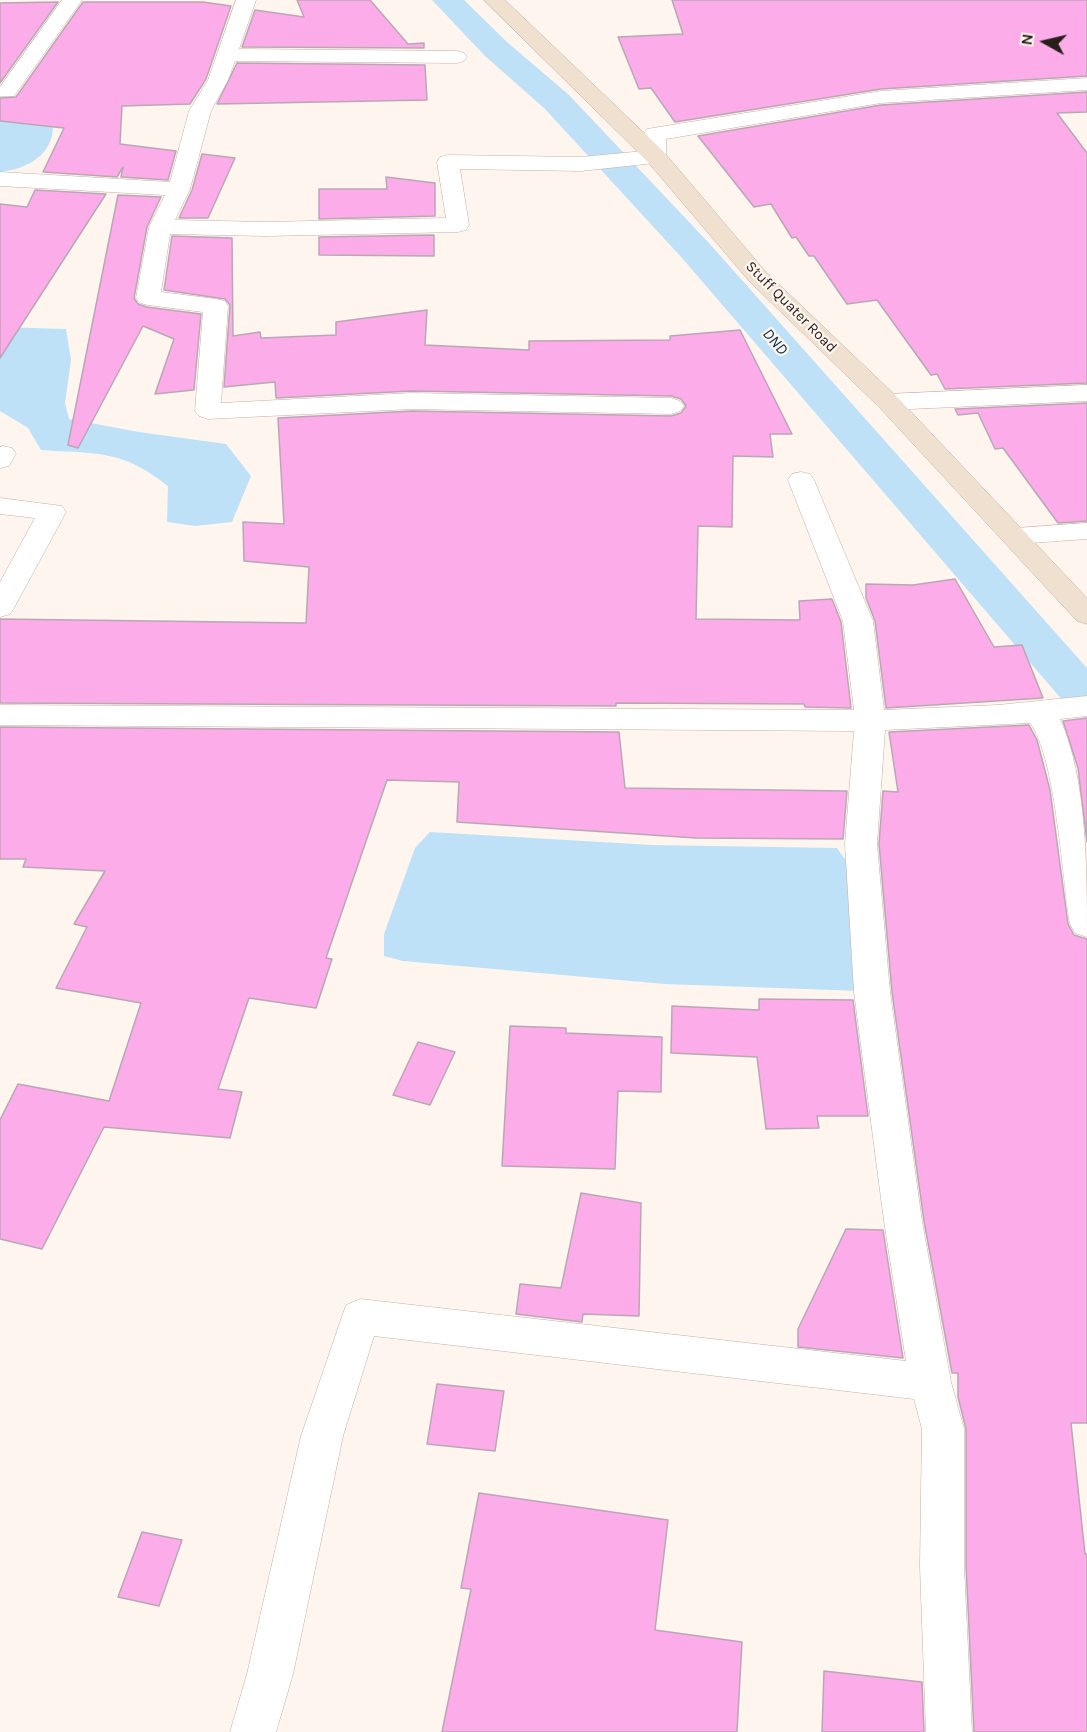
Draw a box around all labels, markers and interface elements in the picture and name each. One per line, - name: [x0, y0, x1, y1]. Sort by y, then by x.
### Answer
- north arrow: [1015, 12, 1075, 72]
- text: N: [1016, 32, 1037, 46]
- street label: Stuff Quater Road: [742, 258, 840, 356]
- water label: DND: [758, 325, 792, 359]

